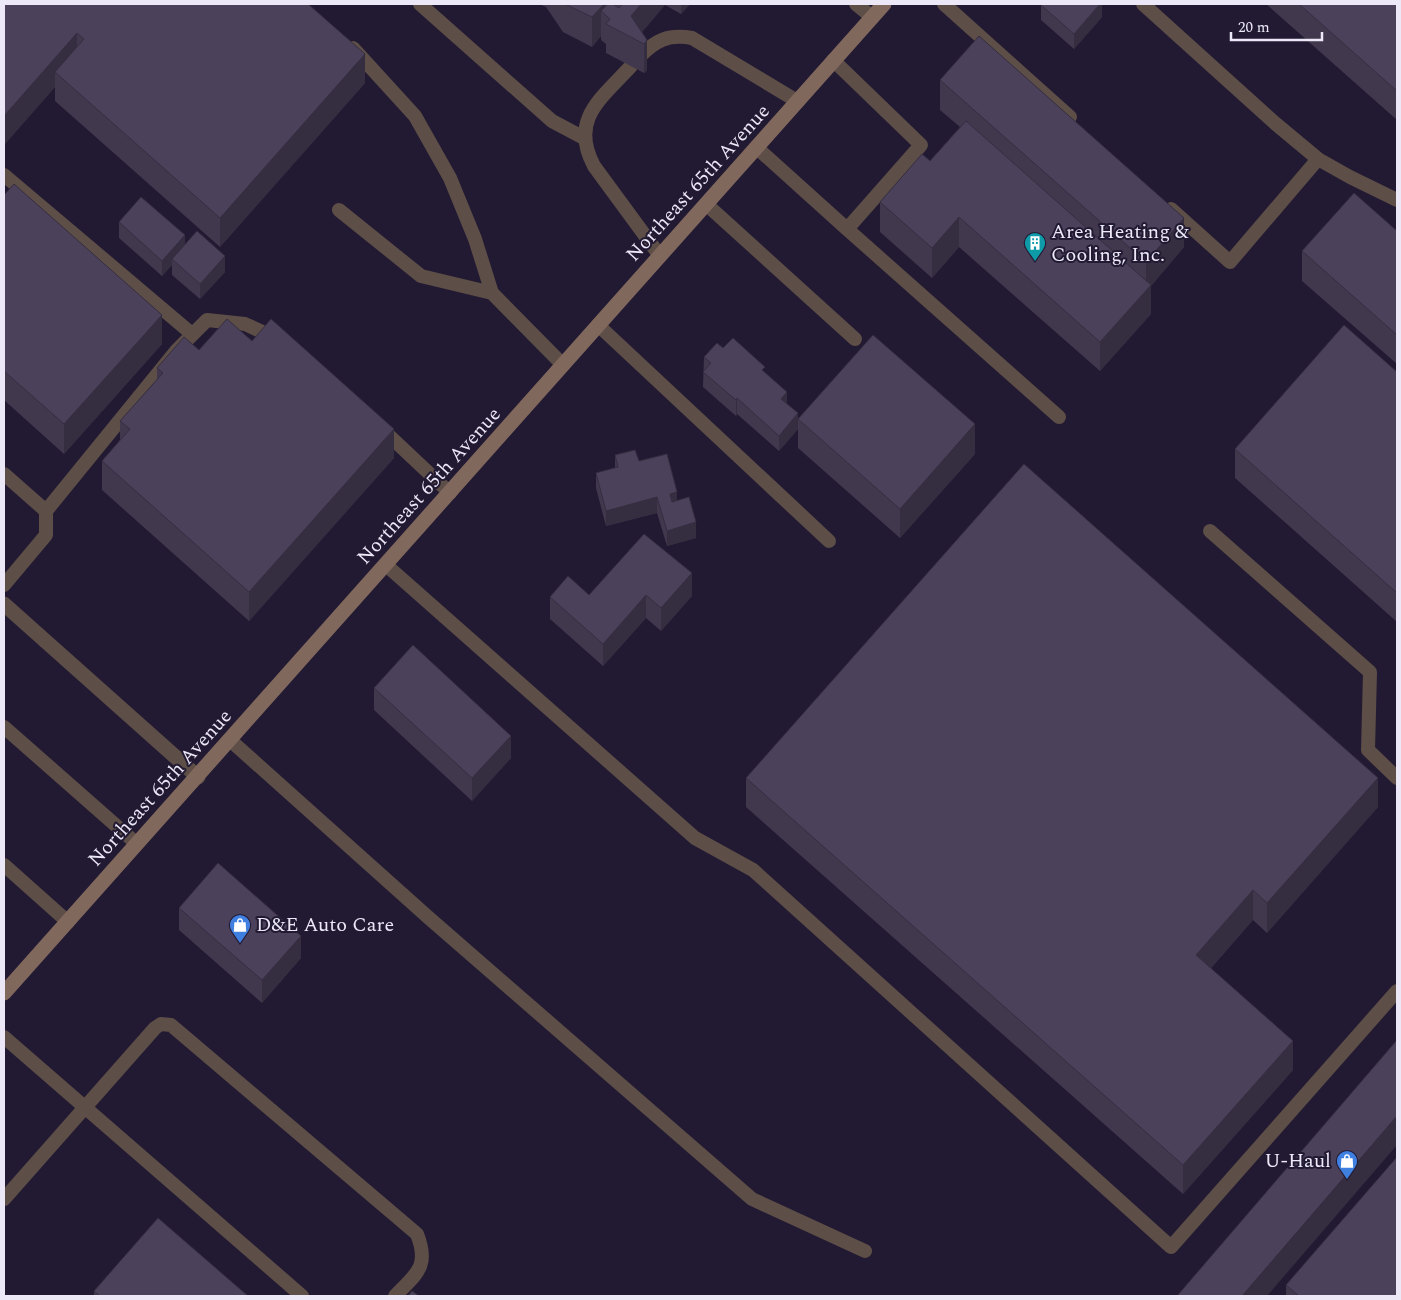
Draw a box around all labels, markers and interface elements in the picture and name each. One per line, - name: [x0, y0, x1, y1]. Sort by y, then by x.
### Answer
- scale bar: [1231, 10, 1322, 42]
- text: 20 m: [1238, 16, 1270, 39]
- street label: Northeast 65th Avenue: [619, 97, 777, 269]
- place label: Area Heating & Cooling, Inc.: [1051, 217, 1189, 270]
- building icon: Area Heating & Cooling, Inc.: [1023, 231, 1047, 262]
- street label: Northeast 65th Avenue: [350, 400, 508, 572]
- street label: Northeast 65th Avenue: [81, 702, 239, 874]
- place label: D&E Auto Care: [256, 910, 394, 940]
- shop icon: D&E Auto Care: [228, 913, 252, 944]
- place label: U-Haul: [1264, 1146, 1331, 1176]
- shop icon: U-Haul: [1335, 1149, 1359, 1180]

